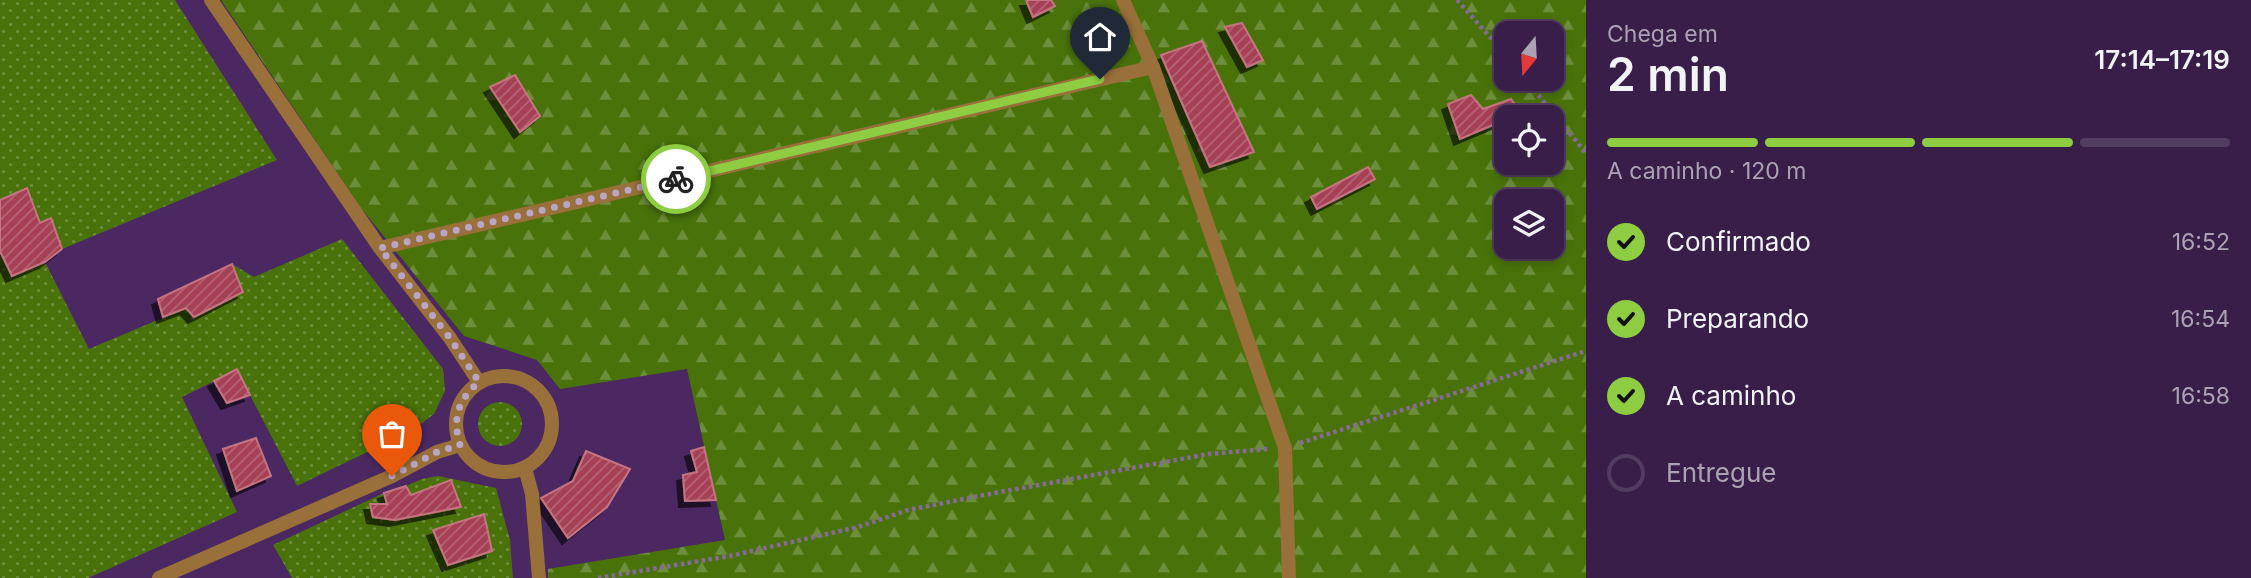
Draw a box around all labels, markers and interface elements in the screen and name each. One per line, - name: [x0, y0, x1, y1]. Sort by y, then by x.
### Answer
- pin: [1070, 7, 1130, 79]
- icon: home: [1081, 18, 1119, 56]
- text: Chega em: [1607, 20, 1718, 48]
- north arrow: [1494, 21, 1564, 91]
- map controls: [1494, 21, 1564, 259]
- text: 17:14–17:19: [2094, 44, 2230, 75]
- text: 2 min: [1607, 46, 1729, 102]
- button: locate: [1494, 105, 1564, 175]
- courier: [641, 144, 711, 214]
- text: A caminho · 120 m: [1607, 157, 1806, 185]
- icon: bike: [657, 160, 695, 198]
- button: layers: [1494, 189, 1564, 259]
- icon: check: [1607, 223, 1645, 261]
- text: Confirmado: [1666, 226, 1811, 257]
- text: 16:52: [2172, 228, 2230, 256]
- icon: check: [1607, 300, 1645, 338]
- text: Preparando: [1666, 303, 1809, 334]
- text: 16:54: [2171, 305, 2230, 333]
- icon: check: [1607, 377, 1645, 415]
- text: A caminho: [1666, 380, 1796, 411]
- text: 16:58: [2172, 382, 2230, 410]
- pin: [362, 404, 422, 476]
- icon: bag: [373, 415, 411, 453]
- text: Entregue: [1666, 457, 1777, 488]

